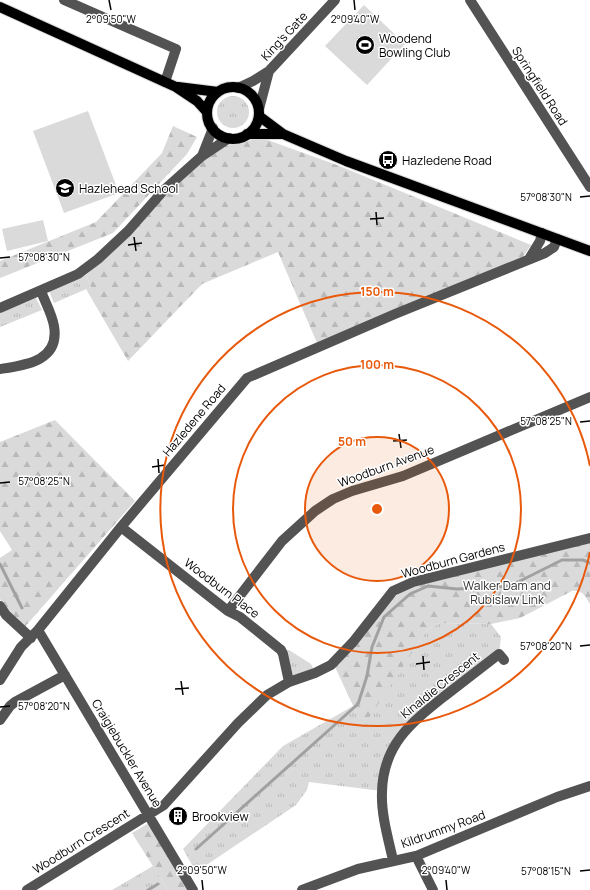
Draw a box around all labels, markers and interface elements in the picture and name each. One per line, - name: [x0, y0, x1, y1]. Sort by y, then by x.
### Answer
- street label: King's Gate: [257, 8, 311, 64]
- text: 2°09'50"W: [86, 12, 137, 26]
- text: 2°09'40"W: [331, 12, 380, 26]
- place label: Woodend Bowling Club: [379, 30, 450, 61]
- sports icon: Woodend Bowling Club: [354, 34, 376, 56]
- street label: Springfield Road: [508, 43, 572, 129]
- bus stop icon: Hazledene Road: [377, 149, 399, 171]
- place label: Hazledene Road: [402, 152, 492, 169]
- school or university icon: Hazlehead School: [54, 177, 76, 199]
- place label: Hazlehead School: [79, 180, 178, 197]
- text: 57°08'30"N: [520, 190, 572, 204]
- text: 57°08'30"N: [18, 250, 70, 264]
- text: 150 m: [360, 283, 394, 300]
- text: 100 m: [360, 356, 394, 373]
- street label: Hazledene Road: [159, 380, 229, 460]
- text: 57°08'25"N: [520, 414, 572, 428]
- text: 50 m: [338, 433, 366, 450]
- street label: Woodburn Avenue: [336, 441, 436, 491]
- text: 57°08'25"N: [18, 474, 70, 488]
- centre of rings: [370, 502, 384, 516]
- street label: Woodburn Gardens: [399, 538, 507, 582]
- street label: Woodburn Place: [181, 554, 263, 622]
- park label: Walker Dam and Rubislaw Link: [463, 577, 551, 608]
- text: 57°08'20"N: [520, 639, 572, 653]
- street label: Kinaldie Crescent: [397, 648, 483, 722]
- street label: Craigiebuckler Avenue: [88, 696, 166, 810]
- text: 57°08'20"N: [18, 699, 70, 713]
- street label: Woodburn Crescent: [29, 804, 133, 878]
- building icon: Brookview: [167, 805, 189, 827]
- street label: Kildrummy Road: [398, 806, 488, 852]
- place label: Brookview: [192, 808, 249, 825]
- text: 2°09'50"W: [177, 863, 228, 877]
- text: 2°09'40"W: [422, 863, 471, 877]
- text: 57°08'15"N: [521, 864, 571, 878]

